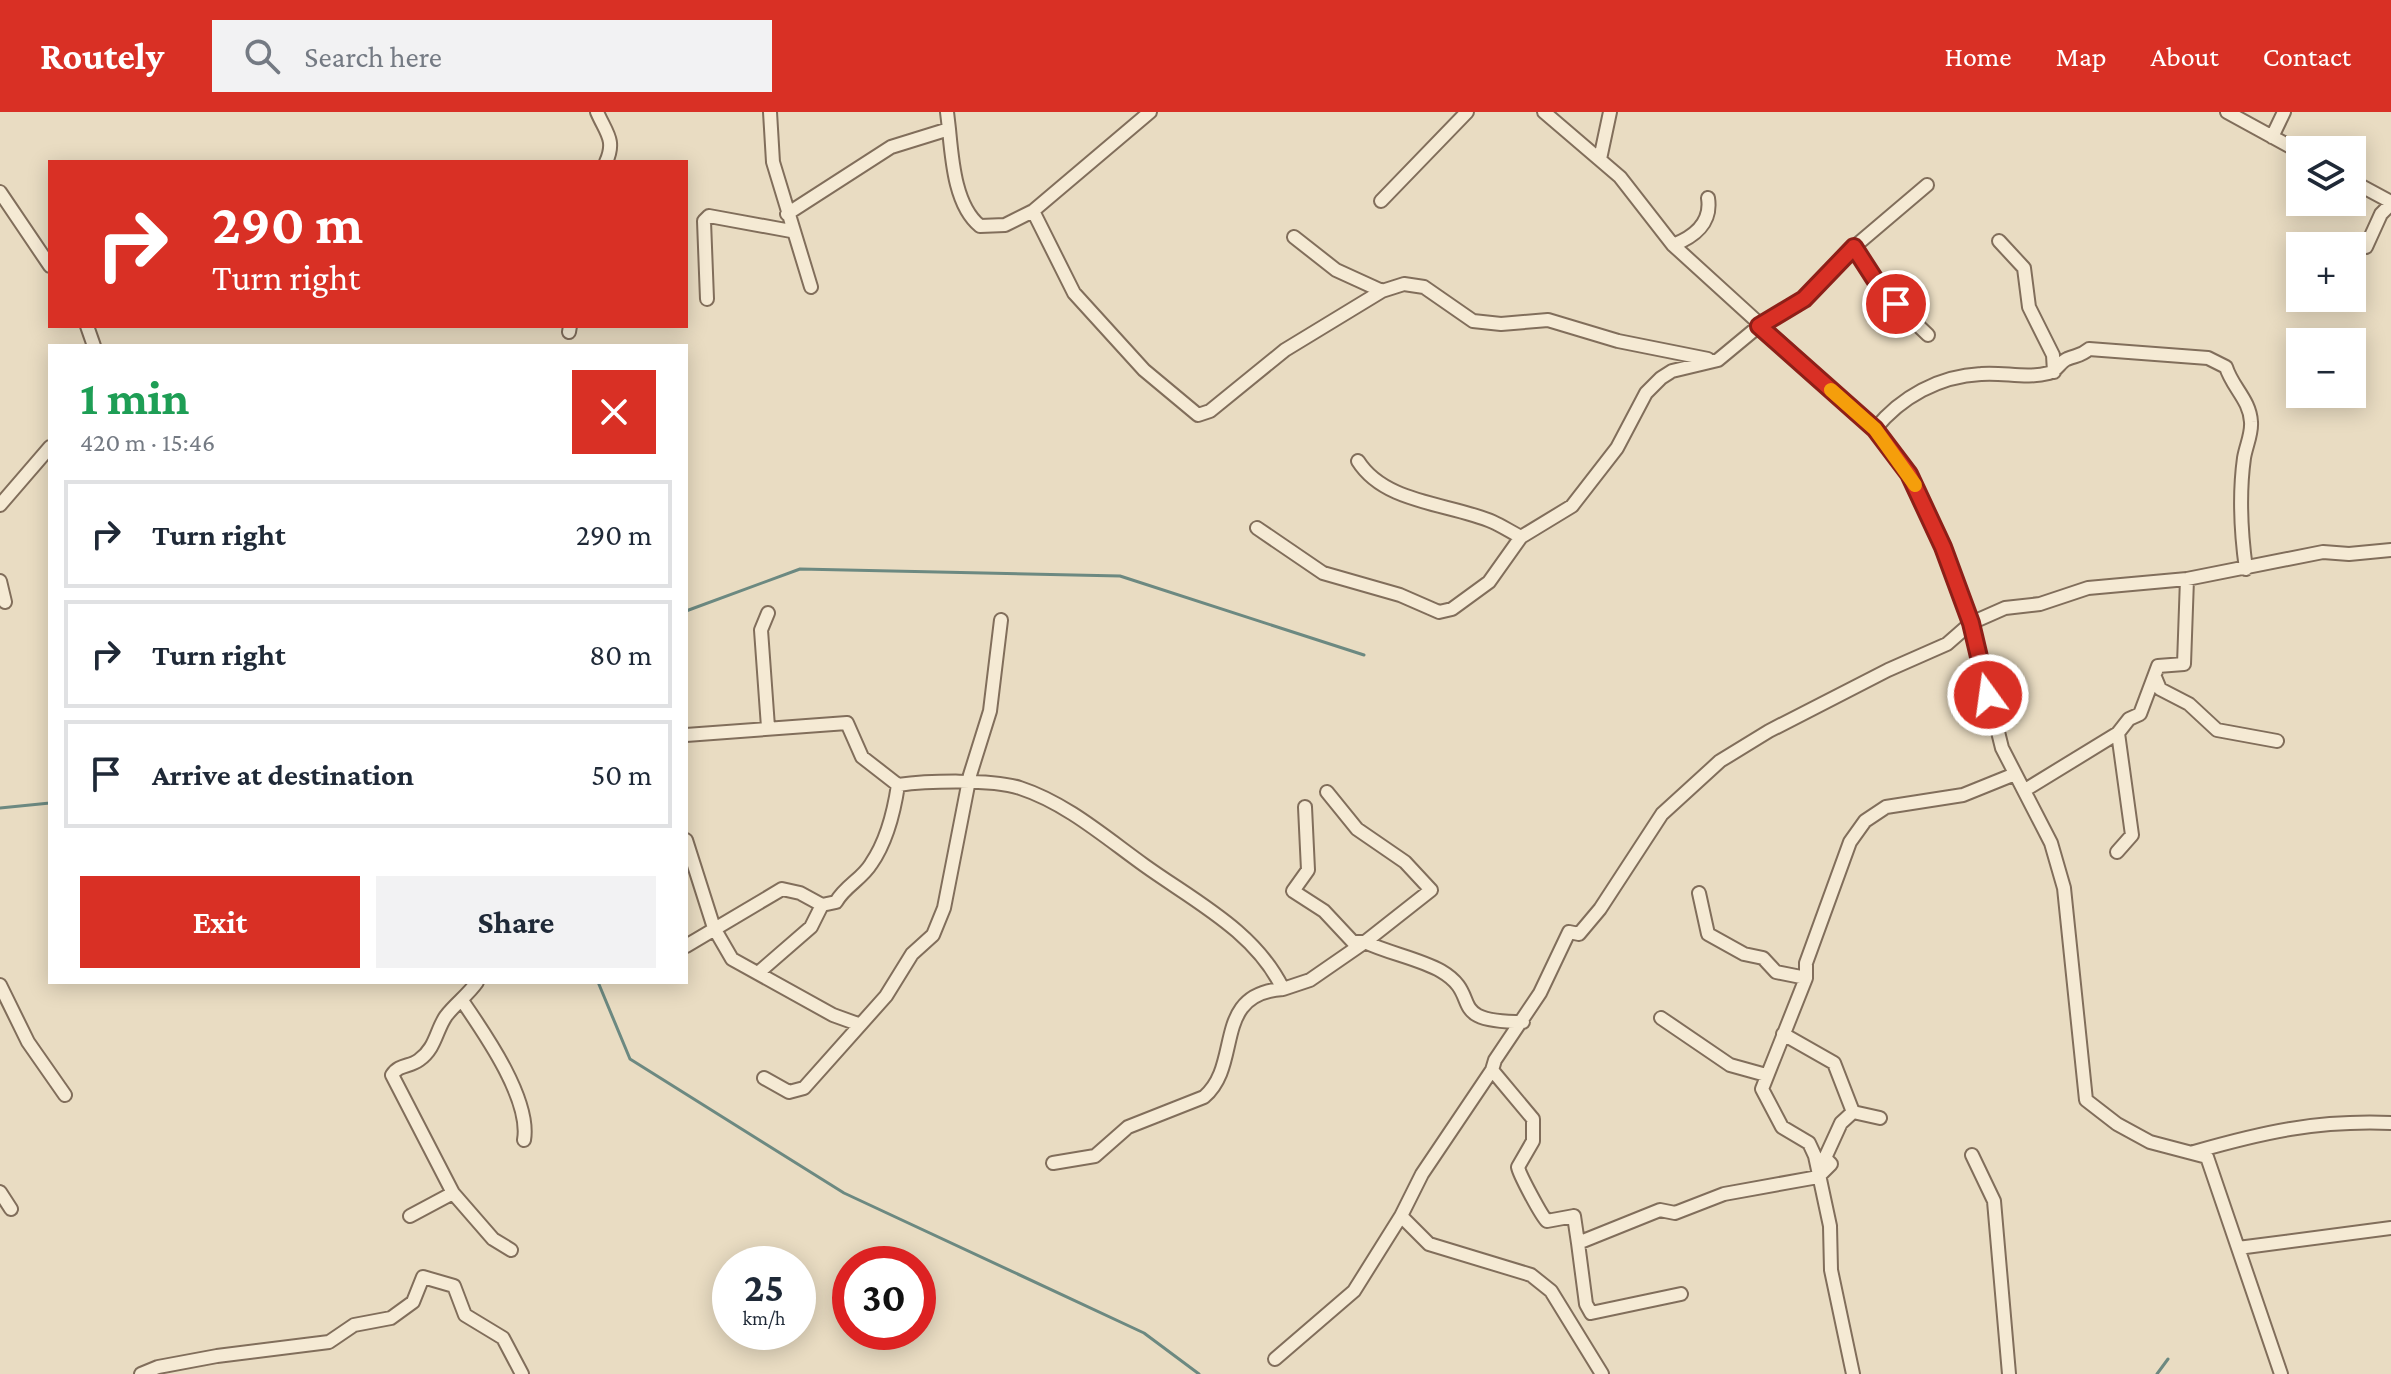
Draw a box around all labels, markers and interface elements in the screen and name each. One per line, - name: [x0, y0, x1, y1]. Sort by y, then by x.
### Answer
- search box: [212, 20, 772, 92]
- icon: search: [240, 34, 284, 78]
- text: Routely: [40, 35, 164, 77]
- text: Search here: [304, 40, 442, 73]
- text: Home: [1945, 41, 2012, 72]
- text: Map: [2056, 41, 2107, 72]
- text: About: [2151, 41, 2219, 72]
- text: Contact: [2263, 41, 2351, 72]
- map controls: [2286, 136, 2366, 408]
- button: layers: [2286, 136, 2366, 216]
- icon: right: [80, 192, 184, 296]
- text: 290 m: [212, 193, 363, 255]
- button: +: [2286, 232, 2366, 312]
- text: Turn right: [212, 258, 360, 298]
- pin: [1862, 270, 1930, 338]
- icon: arrive: [1874, 282, 1918, 326]
- button: −: [2286, 328, 2366, 408]
- button: close: [572, 370, 656, 454]
- text: 1 min: [80, 371, 189, 424]
- text: 420 m · 15:46: [80, 428, 215, 457]
- icon: right: [84, 512, 128, 556]
- text: Turn right: [152, 518, 286, 551]
- text: 290 m: [576, 518, 652, 551]
- icon: right: [84, 632, 128, 676]
- text: Turn right: [152, 638, 286, 671]
- text: 80 m: [589, 638, 652, 671]
- position arrow: [1946, 653, 2030, 737]
- icon: arrive: [84, 752, 128, 796]
- text: Arrive at destination: [152, 758, 414, 791]
- text: 50 m: [591, 758, 652, 791]
- button: Exit: [80, 876, 360, 968]
- button: Share: [376, 876, 656, 968]
- speed limit sign: 30: [832, 1246, 936, 1350]
- text: 25: [744, 1265, 784, 1310]
- text: km/h: [742, 1307, 786, 1329]

